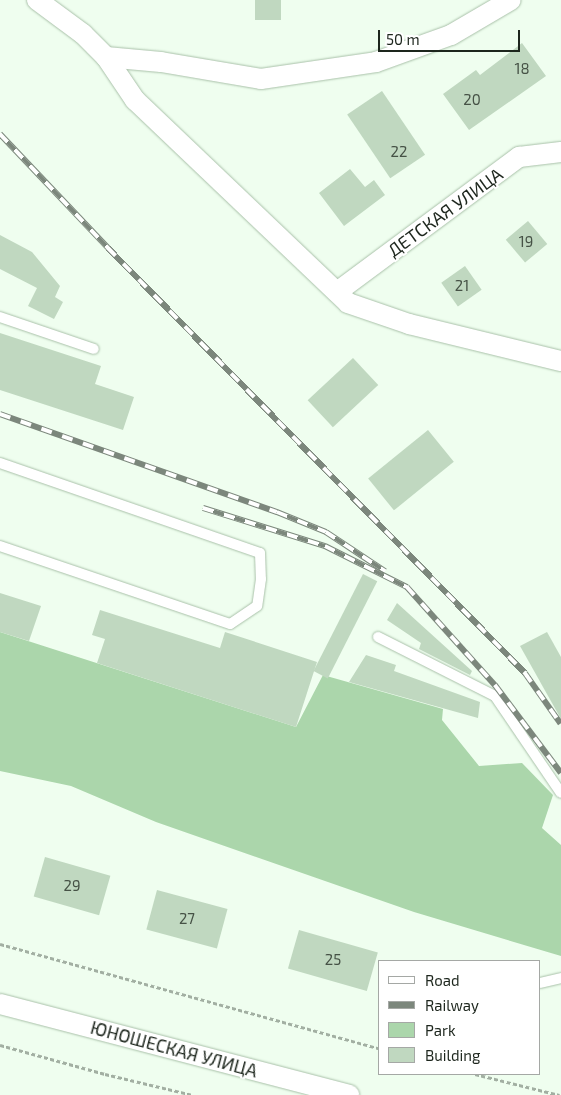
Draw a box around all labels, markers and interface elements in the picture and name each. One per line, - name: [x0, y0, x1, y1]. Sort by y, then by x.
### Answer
- scale bar: [381, 20, 524, 52]
- text: 50 m: [386, 30, 420, 48]
- house number: 18: [514, 60, 530, 78]
- house number: 20: [463, 91, 481, 109]
- house number: 22: [391, 143, 407, 161]
- street label: ДЕТСКАЯ УЛИЦА: [383, 163, 507, 261]
- house number: 19: [519, 233, 533, 251]
- house number: 21: [455, 277, 469, 295]
- house number: 29: [63, 877, 81, 895]
- house number: 27: [179, 910, 195, 928]
- house number: 25: [325, 951, 341, 969]
- legend: [378, 960, 541, 1075]
- text: Road: [425, 971, 460, 989]
- text: Railway: [425, 996, 479, 1014]
- street label: ЮНОШЕСКАЯ УЛИЦА: [88, 1016, 260, 1082]
- text: Park: [425, 1021, 456, 1039]
- text: Building: [425, 1046, 480, 1064]

